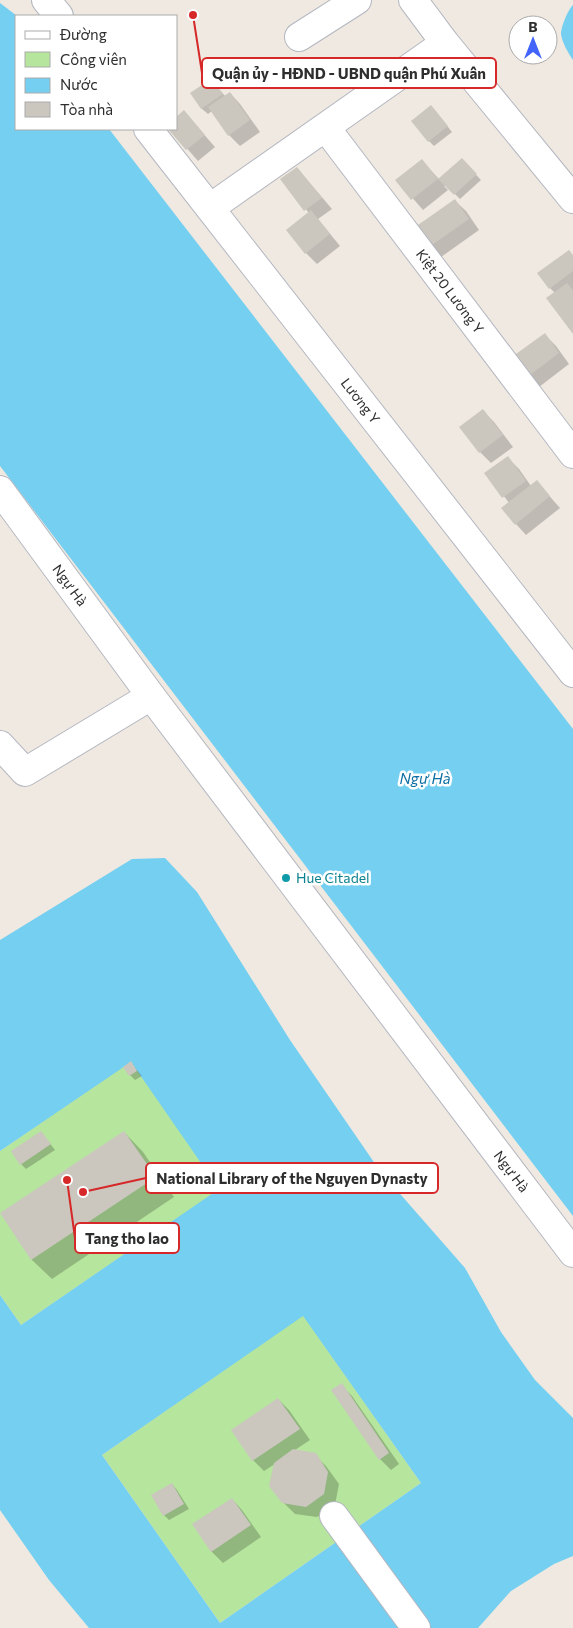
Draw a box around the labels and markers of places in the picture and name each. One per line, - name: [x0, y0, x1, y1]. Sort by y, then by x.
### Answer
- callout: Quận ủy - HĐND - UBND quận Phú Xuân: [202, 58, 496, 88]
- place label: Hue Citadel: [296, 869, 370, 886]
- marker: Hue Citadel: [280, 872, 292, 884]
- callout: National Library of the Nguyen Dynasty: [146, 1163, 438, 1193]
- callout: Tang tho lao: [75, 1223, 179, 1253]

